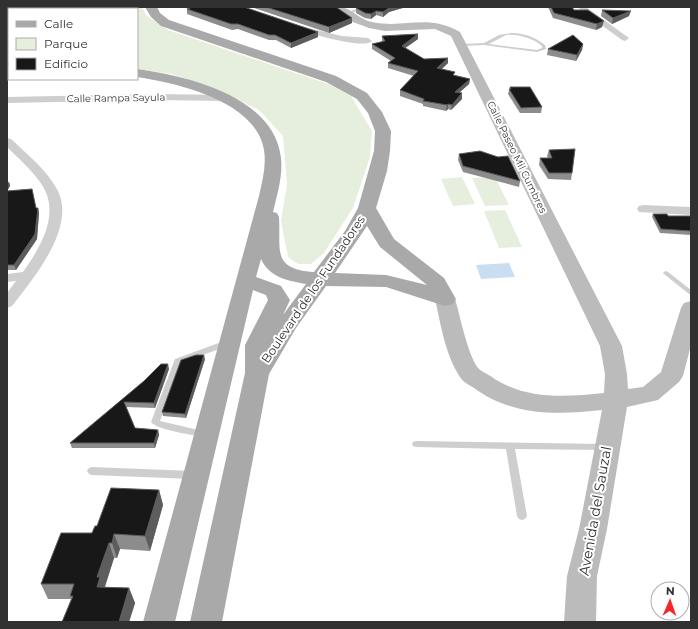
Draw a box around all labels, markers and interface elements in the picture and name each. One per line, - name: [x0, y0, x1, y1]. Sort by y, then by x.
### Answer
- legend: [8, 8, 138, 80]
- text: Calle: [44, 16, 73, 31]
- text: Parque: [44, 36, 88, 51]
- text: Edificio: [44, 56, 88, 71]
- street label: Calle Rampa Sayula: [67, 91, 165, 105]
- street label: Calle Paseo Mil Cumbres: [484, 99, 550, 215]
- street label: Boulevard de los Fundadores: [258, 212, 368, 366]
- street label: Avenida del Sauzal: [575, 445, 615, 577]
- north arrow: [650, 581, 690, 621]
- text: N: [666, 584, 675, 598]

